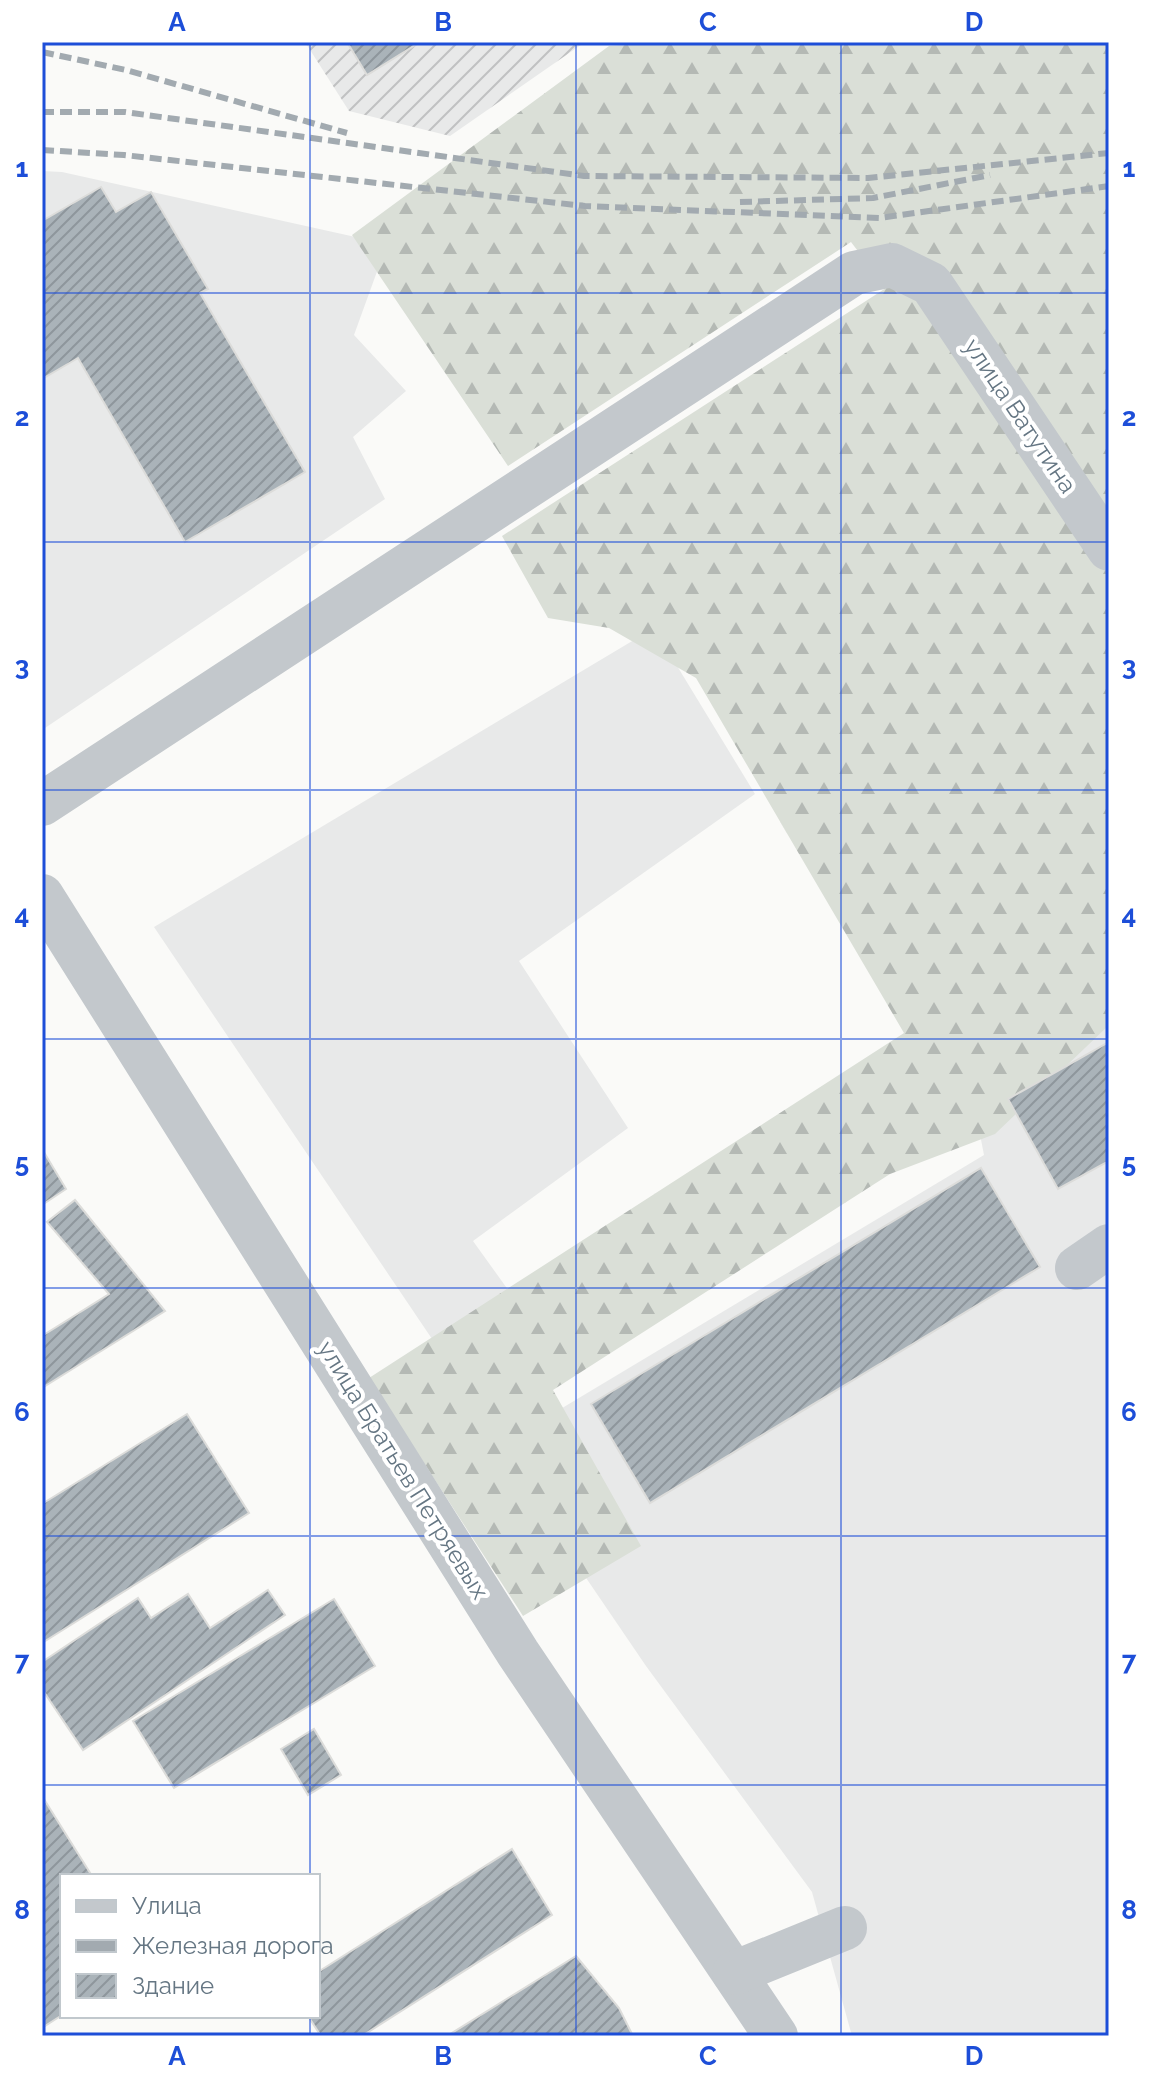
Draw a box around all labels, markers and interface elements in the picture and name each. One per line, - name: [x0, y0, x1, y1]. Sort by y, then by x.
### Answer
- text: A: [168, 7, 186, 37]
- text: B: [434, 7, 452, 37]
- text: C: [699, 7, 717, 37]
- text: D: [965, 7, 983, 37]
- text: 1: [16, 153, 29, 183]
- text: 1: [1123, 153, 1136, 183]
- street label: улица Ватутина: [958, 333, 1083, 498]
- text: 2: [15, 402, 29, 432]
- text: 2: [1122, 402, 1136, 432]
- text: 3: [15, 651, 29, 681]
- text: 3: [1122, 651, 1136, 681]
- text: 4: [15, 900, 29, 930]
- text: 4: [1122, 900, 1136, 930]
- text: 5: [15, 1148, 29, 1178]
- text: 5: [1122, 1148, 1136, 1178]
- street label: улица Братьев Петряевых: [312, 1335, 495, 1604]
- text: 6: [14, 1397, 30, 1427]
- text: 6: [1121, 1397, 1137, 1427]
- text: 7: [15, 1646, 30, 1676]
- text: 7: [1122, 1646, 1137, 1676]
- legend: [60, 1874, 320, 2018]
- text: Улица: [132, 1891, 202, 1920]
- text: 8: [14, 1895, 30, 1925]
- text: 8: [1121, 1895, 1137, 1925]
- text: Железная дорога: [132, 1931, 333, 1960]
- text: Здание: [132, 1971, 214, 2000]
- text: A: [168, 2041, 186, 2071]
- text: B: [434, 2041, 452, 2071]
- text: C: [699, 2041, 717, 2071]
- text: D: [965, 2041, 983, 2071]

